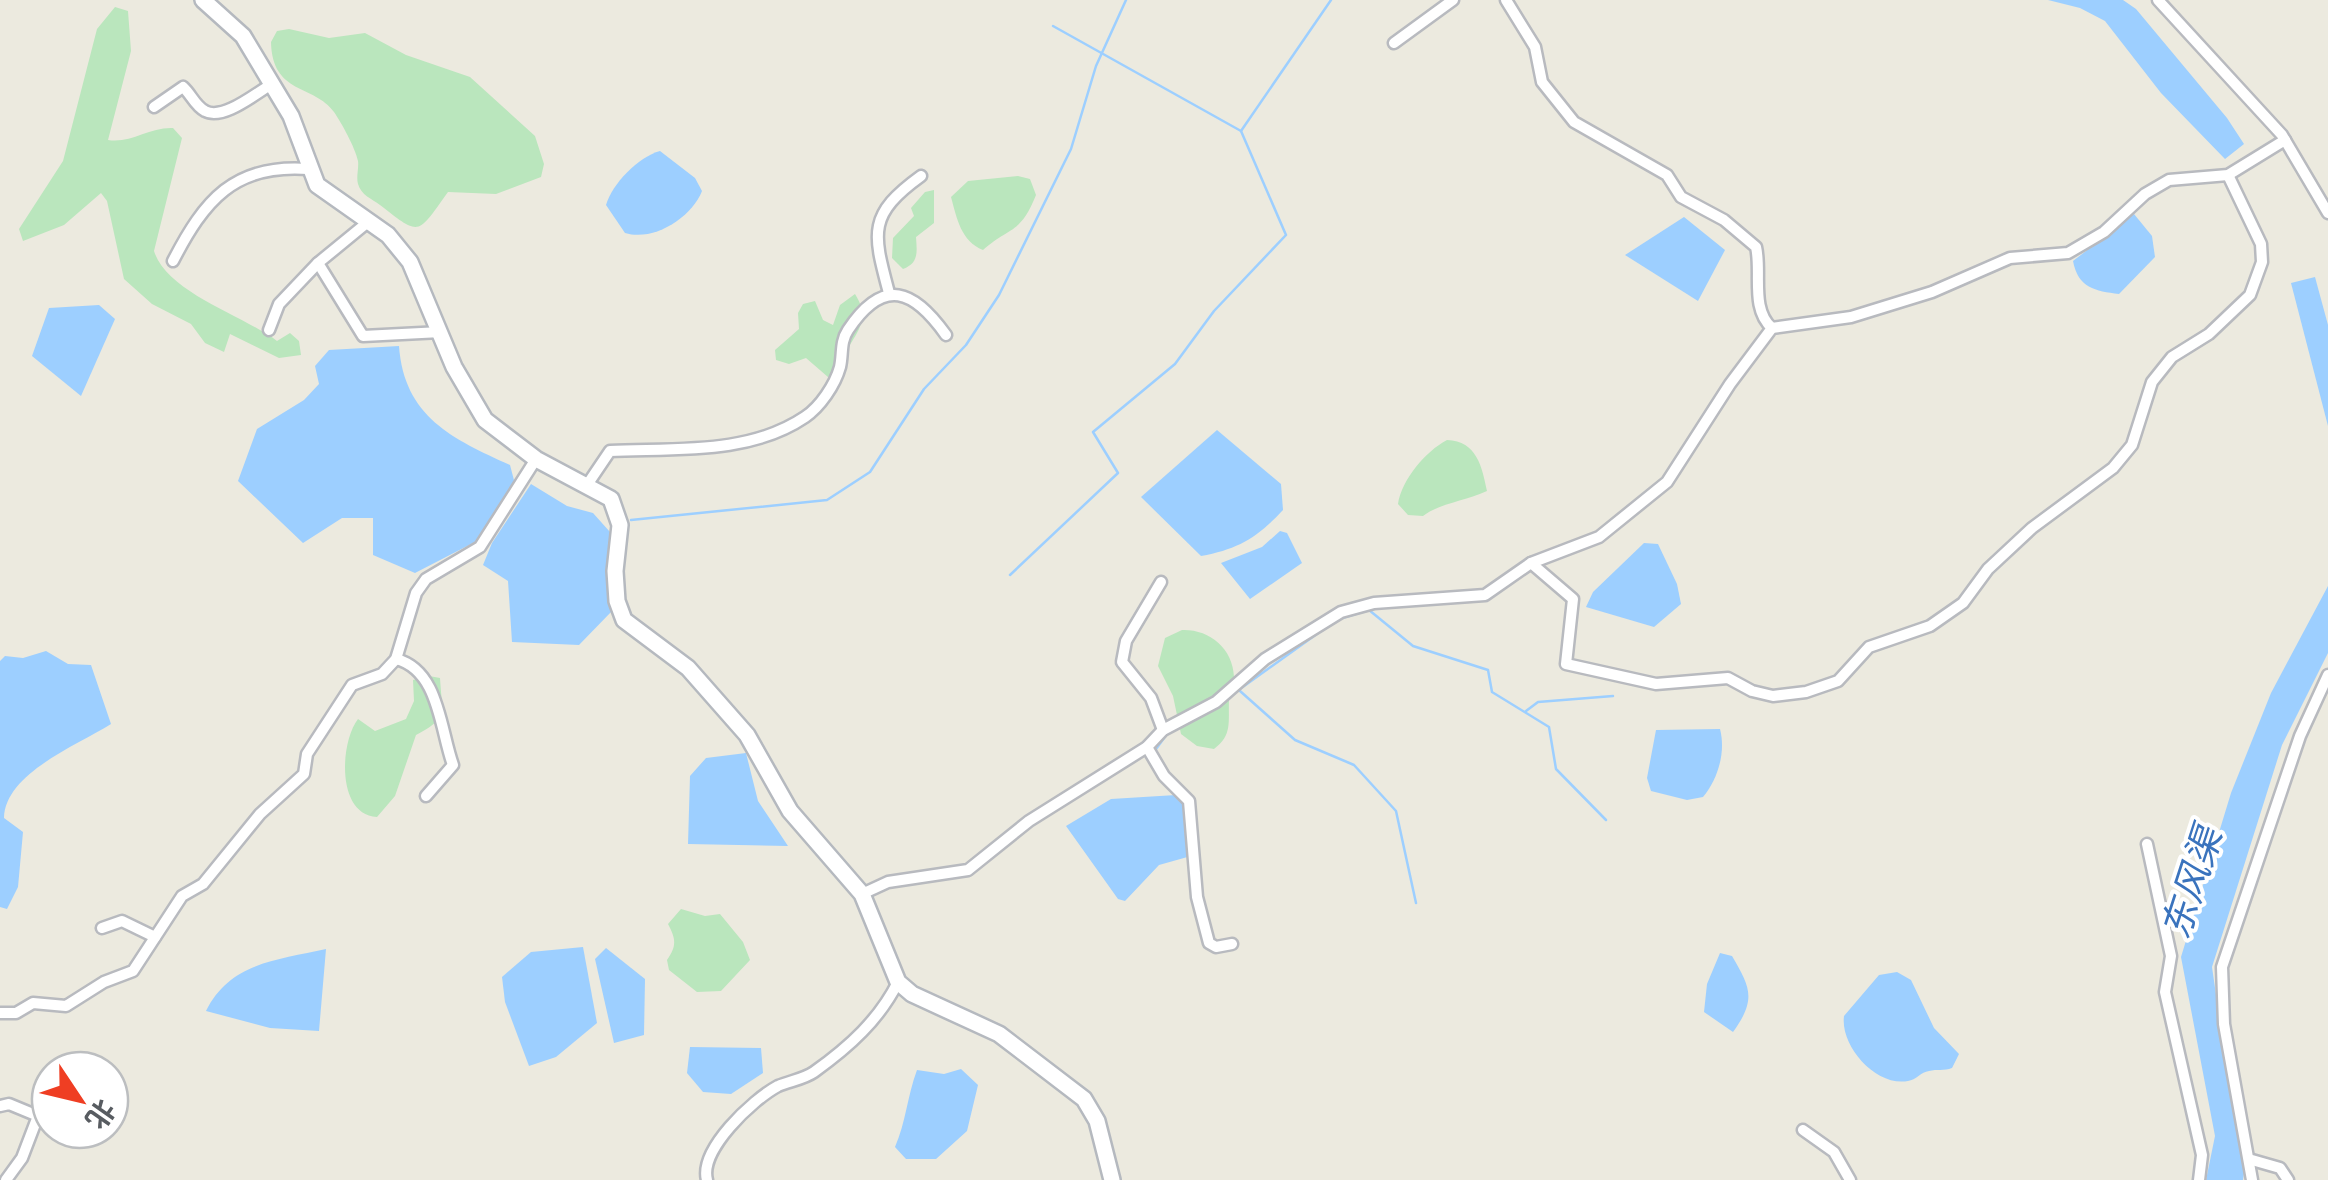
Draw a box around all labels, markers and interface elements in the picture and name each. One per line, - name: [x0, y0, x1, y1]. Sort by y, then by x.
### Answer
- water label: 东风渠: [2151, 816, 2233, 944]
- north arrow: [30, 1050, 130, 1150]
- text: 北: [79, 1093, 123, 1136]

